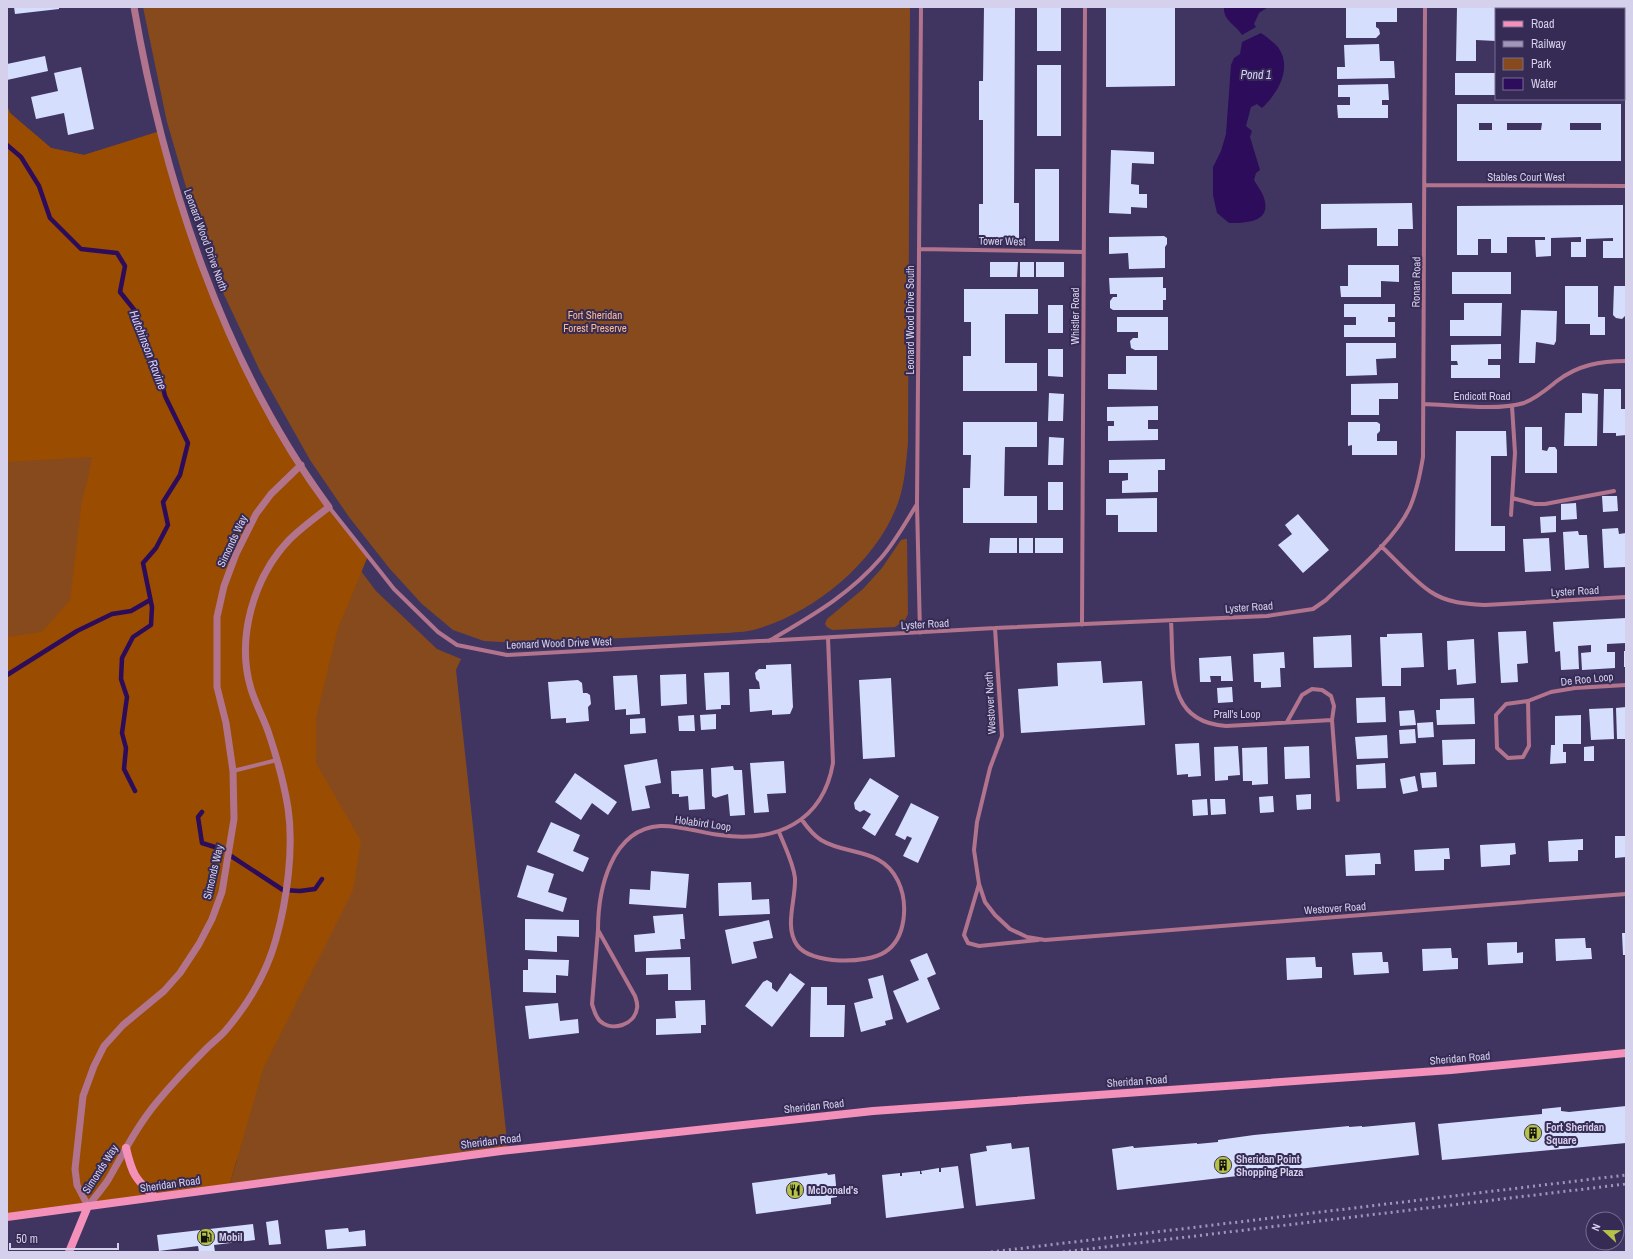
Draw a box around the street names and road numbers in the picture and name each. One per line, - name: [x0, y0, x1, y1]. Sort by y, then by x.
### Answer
- street label: Stables Court West: [1487, 170, 1565, 184]
- street label: Leonard Wood Drive North: [181, 187, 231, 293]
- street label: Tower West: [978, 234, 1026, 248]
- street label: Ronan Road: [1409, 257, 1423, 307]
- street label: Leonard Wood Drive South: [903, 265, 917, 375]
- street label: Whistler Road: [1068, 287, 1082, 345]
- street label: Endicott Road: [1453, 389, 1511, 403]
- street label: Simonds Way: [214, 512, 250, 569]
- street label: Lyster Road: [1551, 583, 1599, 599]
- street label: Lyster Road: [1224, 598, 1274, 616]
- street label: Lyster Road: [901, 616, 949, 632]
- street label: Leonard Wood Drive West: [506, 634, 613, 652]
- street label: De Roo Loop: [1560, 669, 1614, 689]
- street label: Westover North: [981, 671, 999, 735]
- street label: Prall's Loop: [1214, 707, 1260, 721]
- street label: Holabird Loop: [674, 812, 732, 834]
- street label: Simonds Way: [200, 843, 226, 901]
- street label: Westover Road: [1304, 899, 1366, 917]
- street label: Sheridan Road: [1429, 1048, 1491, 1068]
- street label: Sheridan Road: [1106, 1072, 1168, 1090]
- street label: Sheridan Road: [783, 1096, 845, 1116]
- street label: Sheridan Road: [460, 1130, 522, 1152]
- street label: Simonds Way: [79, 1141, 121, 1196]
- street label: Sheridan Road: [139, 1173, 201, 1195]

